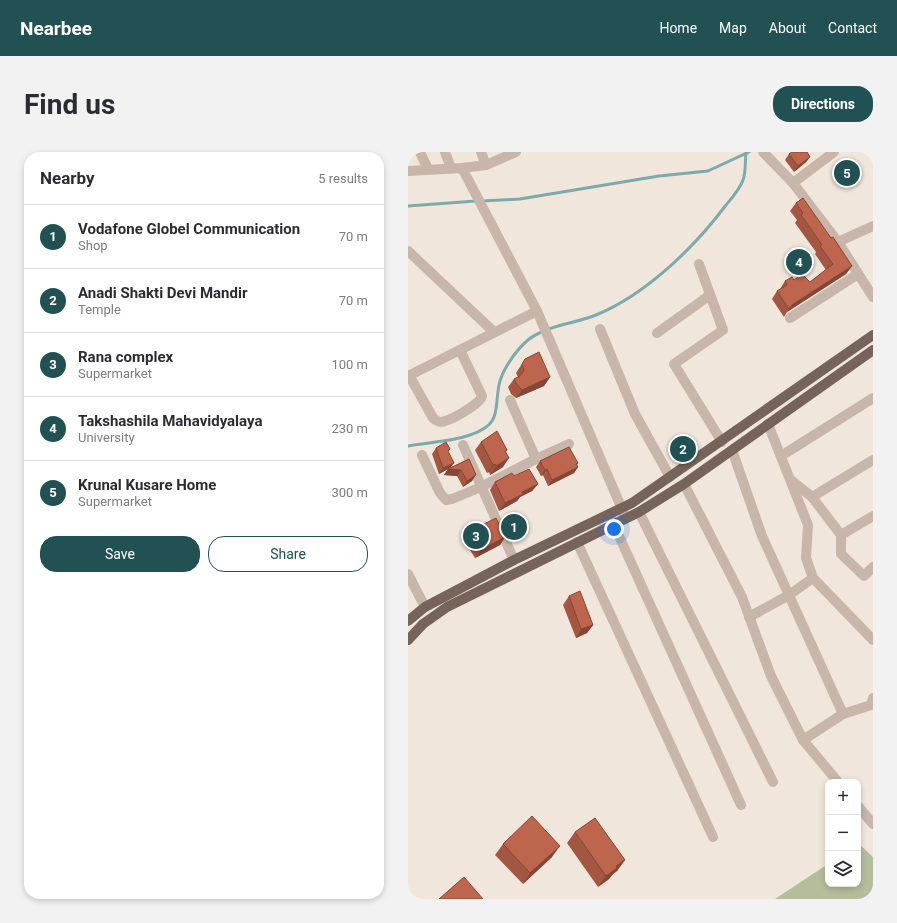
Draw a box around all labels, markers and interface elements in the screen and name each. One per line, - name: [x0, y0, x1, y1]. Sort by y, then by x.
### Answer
- text: Nearbee: [20, 17, 92, 40]
- text: Home: [659, 20, 697, 36]
- text: Map: [719, 20, 747, 36]
- text: About: [769, 20, 806, 36]
- text: Contact: [828, 20, 877, 36]
- button: Directions: [773, 86, 873, 122]
- text: Find us: [24, 88, 115, 121]
- pin: 5: [834, 158, 860, 188]
- text: Nearby: [40, 168, 95, 188]
- text: 5 results: [318, 171, 368, 186]
- text: Vodafone Globel Communication: [78, 220, 300, 238]
- text: 1: [49, 229, 57, 244]
- text: 70 m: [339, 229, 368, 244]
- text: Shop: [78, 238, 108, 253]
- pin: 4: [786, 247, 812, 277]
- text: Anadi Shakti Devi Mandir: [78, 284, 247, 302]
- text: 2: [49, 293, 57, 308]
- text: 70 m: [339, 293, 368, 308]
- text: Temple: [78, 302, 121, 317]
- text: Rana complex: [78, 348, 173, 366]
- text: 3: [49, 357, 57, 372]
- text: 100 m: [331, 357, 368, 372]
- text: Supermarket: [78, 366, 152, 381]
- text: Takshashila Mahavidyalaya: [78, 412, 262, 430]
- text: 4: [49, 421, 57, 436]
- text: 230 m: [331, 421, 368, 436]
- text: University: [78, 430, 135, 445]
- pin: 2: [670, 434, 696, 464]
- text: Krunal Kusare Home: [78, 476, 216, 494]
- text: 5: [49, 485, 57, 500]
- text: 300 m: [331, 485, 368, 500]
- text: Supermarket: [78, 494, 152, 509]
- pin: 1: [501, 512, 527, 542]
- your location: [604, 519, 624, 539]
- pin: 3: [463, 521, 489, 551]
- button: Save: [40, 536, 200, 572]
- button: Share: [208, 536, 368, 572]
- map controls: [825, 779, 861, 887]
- button: +: [825, 779, 861, 815]
- button: −: [825, 815, 861, 851]
- button: layers: [825, 851, 861, 887]

